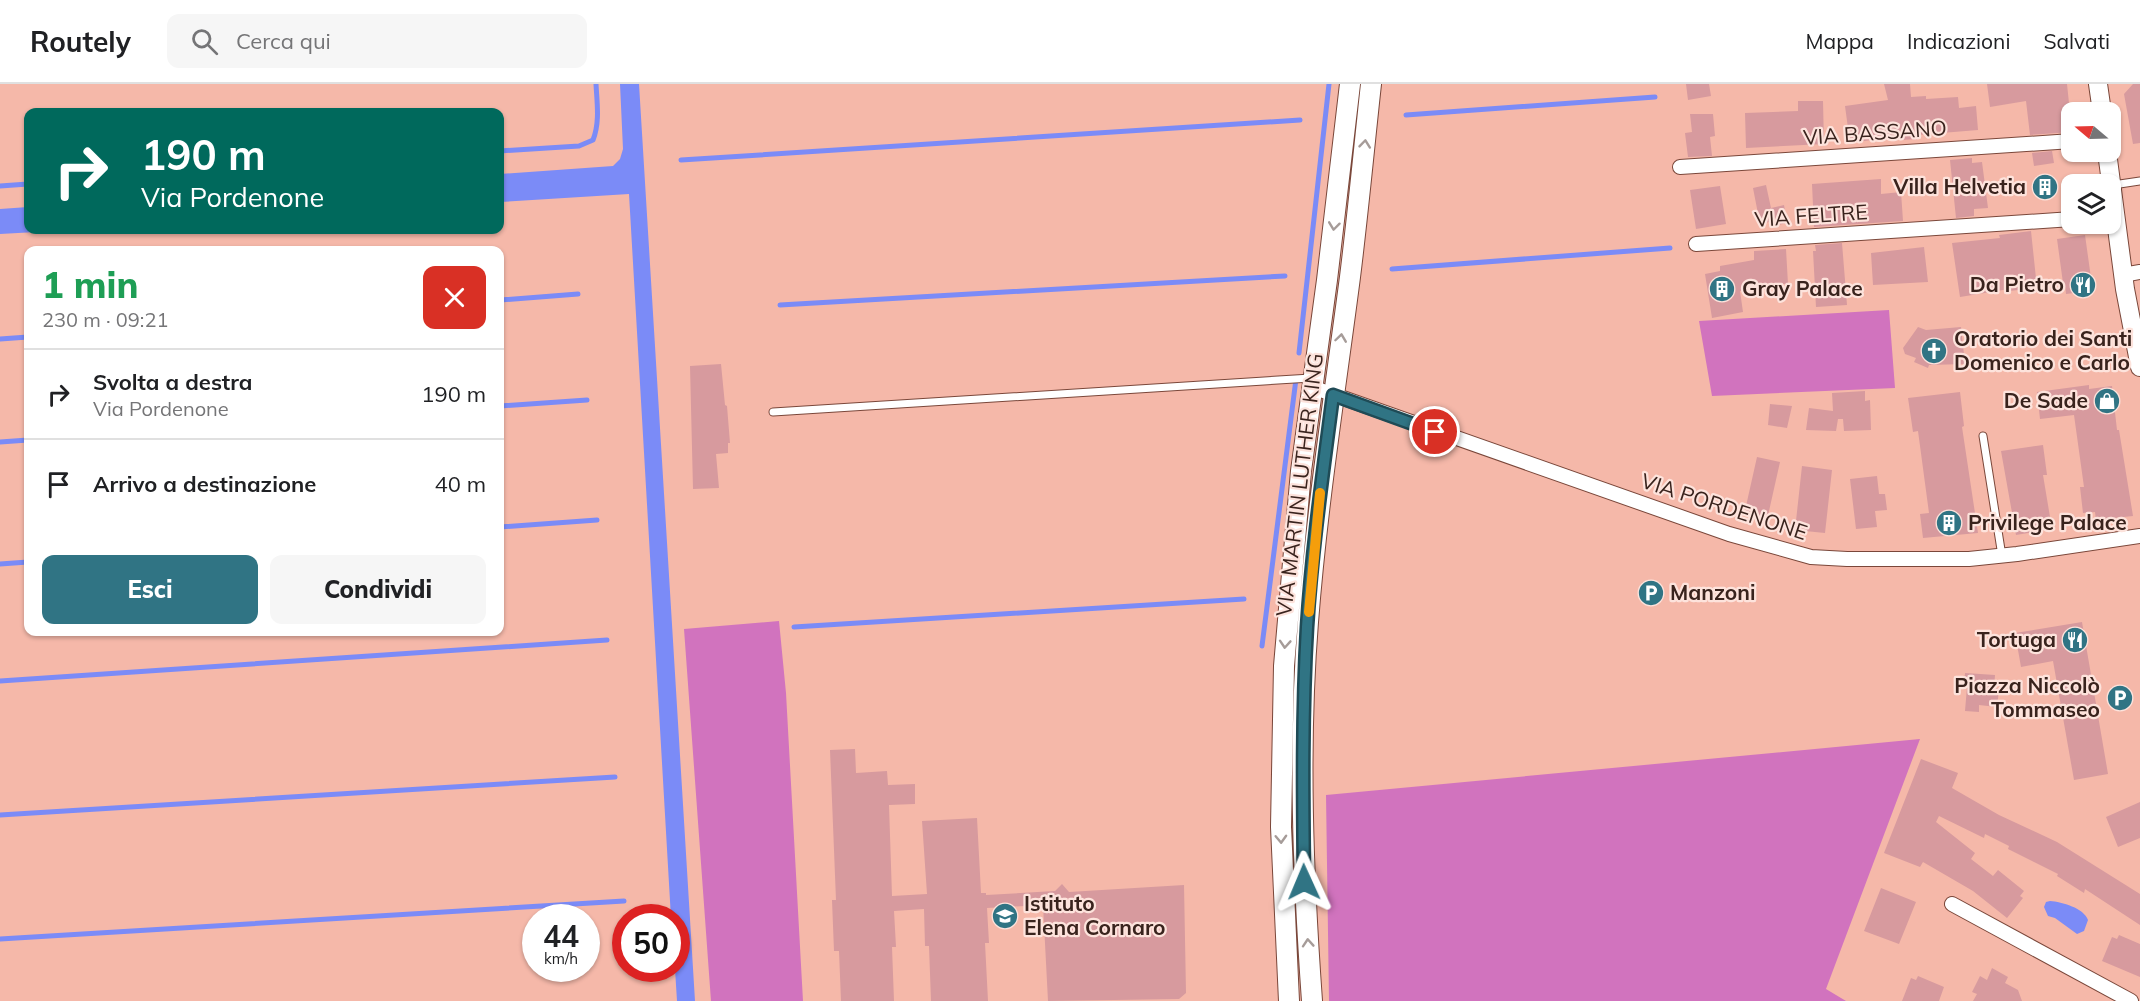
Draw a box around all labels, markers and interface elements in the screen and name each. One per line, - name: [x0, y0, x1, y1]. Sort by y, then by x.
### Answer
- search box: [167, 14, 587, 68]
- text: Routely: [30, 24, 131, 59]
- icon: search: [188, 25, 221, 58]
- text: Cerca qui: [236, 27, 331, 55]
- text: Mappa: [1806, 28, 1874, 54]
- text: Indicazioni: [1907, 28, 2010, 54]
- text: Salvati: [2043, 28, 2110, 54]
- north arrow: [2061, 102, 2121, 162]
- map controls: [2061, 102, 2121, 234]
- street label: VIA BASSANO: [1802, 114, 1948, 150]
- text: 190 m: [141, 128, 266, 181]
- icon: right: [42, 132, 120, 210]
- one-way arrow: [1358, 139, 1371, 149]
- building icon: Villa Helvetia: [2030, 172, 2060, 202]
- place label: Villa Helvetia: [1892, 173, 2026, 199]
- button: layers: [2061, 174, 2121, 234]
- text: Via Pordenone: [141, 180, 324, 214]
- street label: VIA FELTRE: [1753, 198, 1868, 232]
- one-way arrow: [1328, 221, 1341, 230]
- text: 1 min: [42, 262, 138, 307]
- button: close: [423, 266, 486, 329]
- restaurant icon: Da Pietro: [2068, 270, 2098, 300]
- place label: Da Pietro: [1970, 271, 2064, 297]
- building icon: Gray Palace: [1707, 274, 1737, 304]
- place label: Gray Palace: [1742, 275, 1863, 301]
- text: 230 m · 09:21: [42, 307, 168, 332]
- place label: Oratorio dei Santi Domenico e Carlo: [1954, 325, 2132, 375]
- one-way arrow: [1335, 333, 1347, 342]
- church icon: Oratorio dei Santi Domenico e Carlo: [1919, 336, 1949, 366]
- street label: VIA MARTIN LUTHER KING: [1270, 352, 1328, 618]
- text: Svolta a destra: [93, 368, 252, 396]
- icon: right: [42, 378, 75, 411]
- text: 190 m: [421, 380, 486, 408]
- shop icon: De Sade: [2092, 386, 2122, 416]
- place label: De Sade: [2004, 387, 2088, 413]
- text: Via Pordenone: [93, 396, 229, 421]
- pin: [1409, 406, 1460, 457]
- icon: arrive: [1418, 415, 1451, 448]
- street label: VIA PORDENONE: [1638, 467, 1811, 545]
- icon: arrive: [42, 468, 75, 501]
- text: Arrivo a destinazione: [93, 470, 316, 498]
- text: 40 m: [435, 470, 486, 498]
- building icon: Privilege Palace: [1934, 508, 1964, 538]
- place label: Privilege Palace: [1968, 509, 2127, 535]
- button: Esci: [42, 555, 258, 624]
- button: Condividi: [270, 555, 486, 624]
- parking icon: Manzoni: [1636, 578, 1666, 608]
- place label: Manzoni: [1670, 579, 1755, 605]
- restaurant icon: Tortuga: [2060, 625, 2090, 655]
- place label: Tortuga: [1977, 626, 2056, 652]
- one-way arrow: [1279, 640, 1292, 649]
- place label: Piazza Niccolò Tommaseo: [1954, 672, 2100, 722]
- parking icon: Piazza Niccolò Tommaseo: [2105, 683, 2135, 713]
- one-way arrow: [1275, 835, 1287, 844]
- position arrow: [1272, 850, 1336, 914]
- place label: Istituto Elena Cornaro: [1024, 890, 1165, 940]
- school or university icon: Istituto Elena Cornaro: [990, 901, 1020, 931]
- speed limit sign: 50: [612, 904, 690, 982]
- text: 44: [543, 917, 579, 955]
- one-way arrow: [1301, 938, 1314, 947]
- text: km/h: [544, 949, 578, 968]

